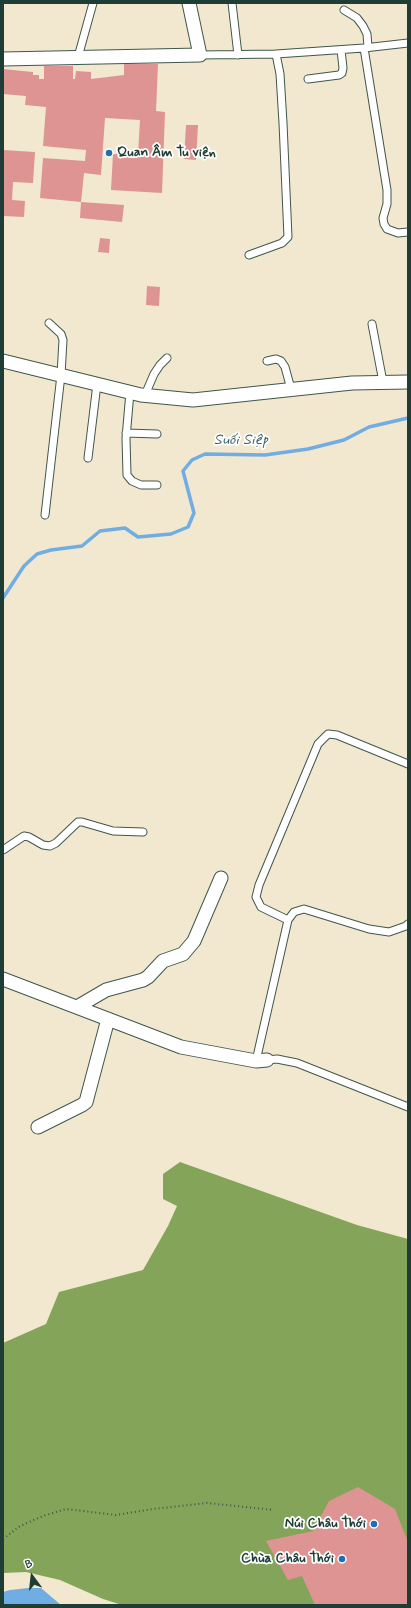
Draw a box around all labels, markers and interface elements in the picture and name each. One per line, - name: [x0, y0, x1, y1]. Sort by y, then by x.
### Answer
- place label: Quan Âm Tu viện: [117, 145, 216, 161]
- marker: Quan Âm Tu viện: [104, 148, 114, 158]
- water label: Suối Siệp: [214, 432, 268, 450]
- place label: Núi Châu Thới: [285, 1516, 366, 1532]
- marker: Núi Châu Thới: [369, 1519, 379, 1529]
- place label: Chùa Châu Thới: [241, 1551, 334, 1567]
- marker: Chùa Châu Thới: [337, 1554, 347, 1564]
- north arrow: [12, 1556, 52, 1596]
- text: B: [24, 1557, 34, 1572]

